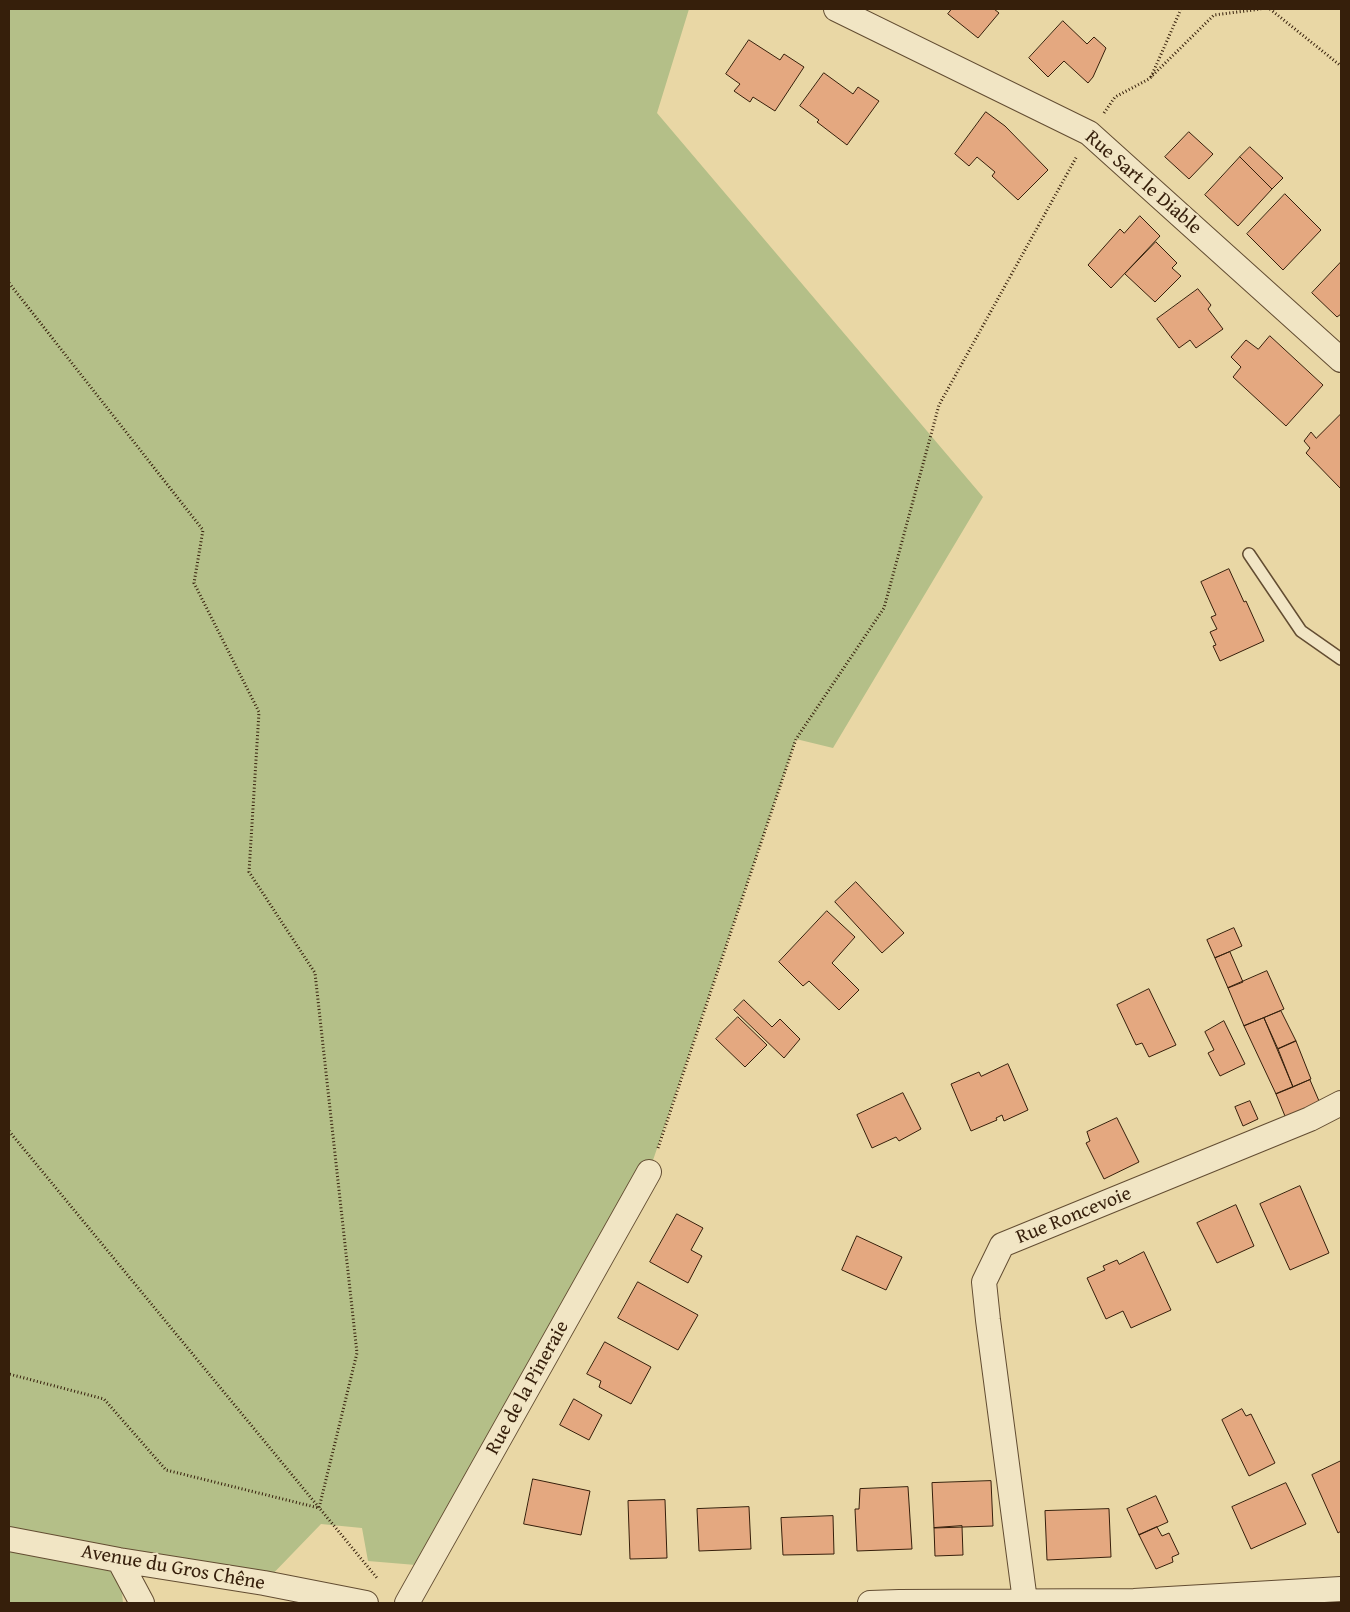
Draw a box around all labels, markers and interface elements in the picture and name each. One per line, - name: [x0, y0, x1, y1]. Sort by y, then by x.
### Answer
- street label: Rue Sart le Diable: [1080, 126, 1206, 240]
- street label: Rue Roncevoie: [1013, 1182, 1135, 1250]
- street label: Rue de la Pineraie: [481, 1317, 575, 1459]
- street label: Avenue du Gros Chêne: [79, 1540, 267, 1596]

